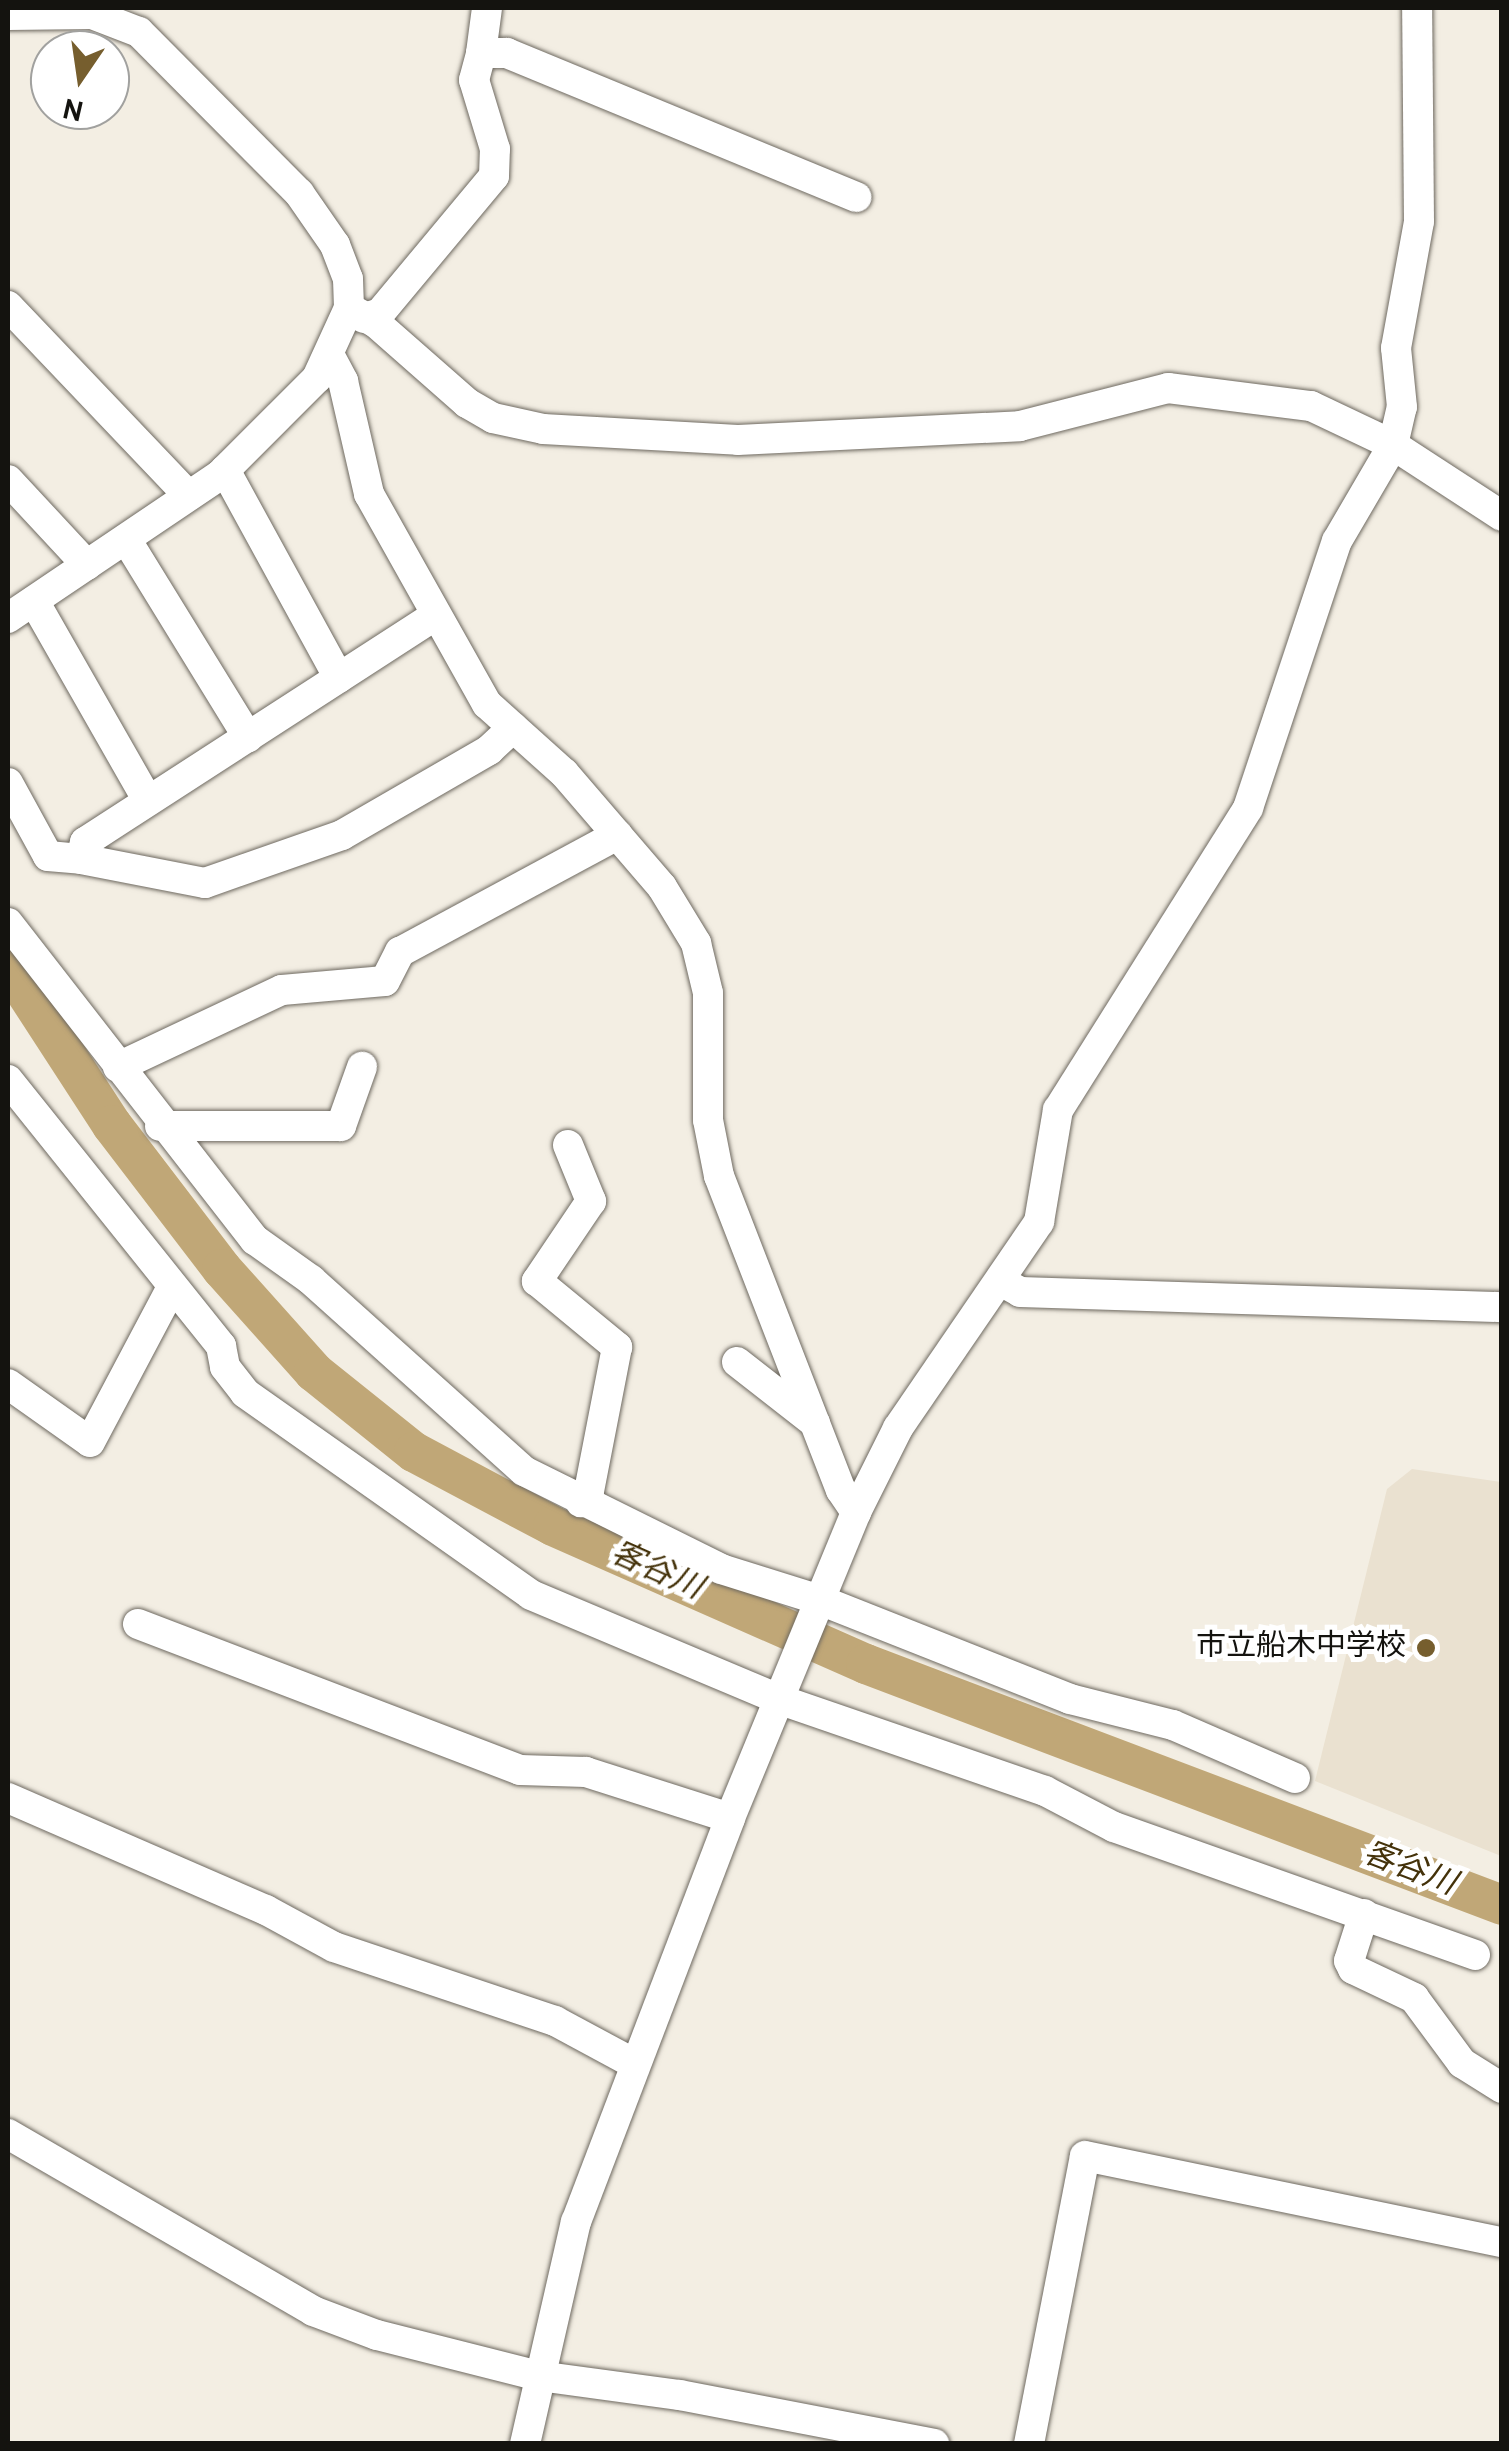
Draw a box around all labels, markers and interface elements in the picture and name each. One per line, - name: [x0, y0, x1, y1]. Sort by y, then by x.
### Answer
- north arrow: [30, 30, 130, 130]
- text: N: [60, 87, 88, 127]
- water label: 客谷川: [604, 1535, 708, 1609]
- place label: 市立船木中学校: [1196, 1630, 1406, 1666]
- marker: 市立船木中学校: [1415, 1637, 1437, 1659]
- water label: 客谷川: [1357, 1835, 1461, 1905]

